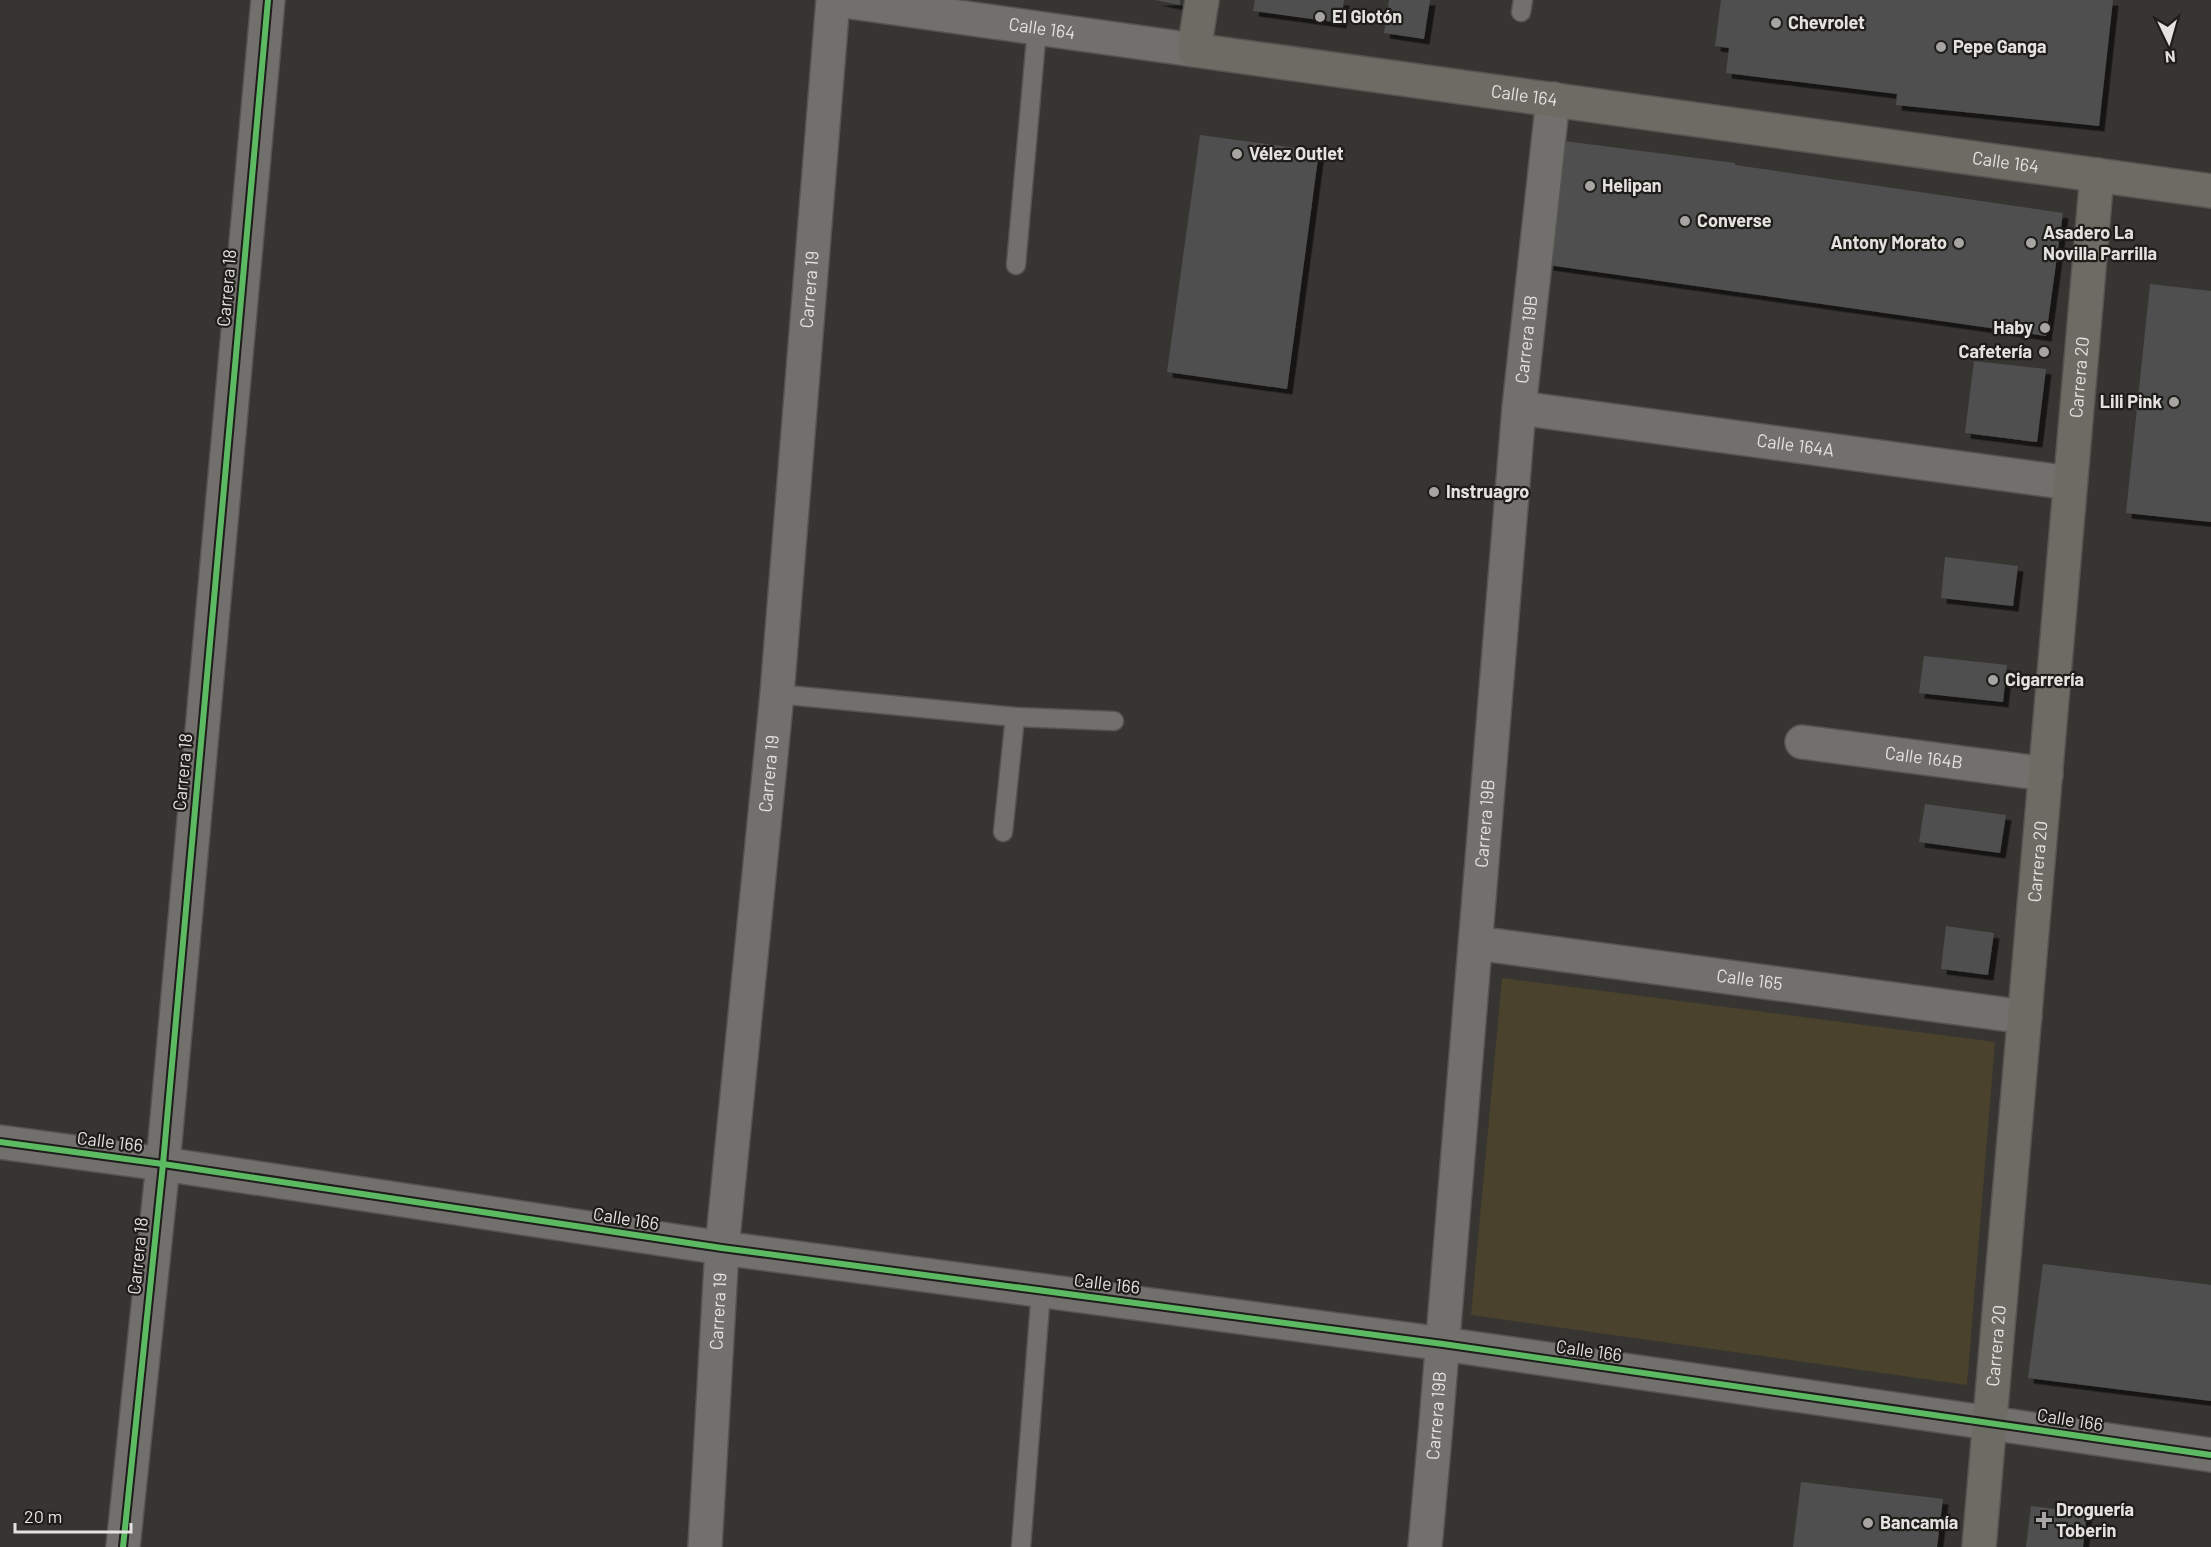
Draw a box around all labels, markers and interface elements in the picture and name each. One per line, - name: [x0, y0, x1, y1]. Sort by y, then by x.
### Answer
- place label: El Glotón: [1332, 5, 1402, 27]
- marker: El Glotón: [1313, 10, 1327, 24]
- place label: Chevrolet: [1788, 11, 1865, 33]
- street label: Calle 164: [1007, 12, 1077, 43]
- north arrow: [2139, 12, 2199, 72]
- marker: Chevrolet: [1769, 16, 1783, 30]
- place label: Pepe Ganga: [1953, 35, 2046, 57]
- marker: Pepe Ganga: [1934, 40, 1948, 54]
- text: N: [2164, 48, 2176, 67]
- street label: Calle 164: [1490, 79, 1559, 110]
- place label: Vélez Outlet: [1249, 142, 1344, 164]
- street label: Calle 164: [1971, 146, 2040, 177]
- marker: Vélez Outlet: [1230, 147, 1244, 161]
- place label: Helipan: [1602, 174, 1662, 196]
- marker: Helipan: [1583, 179, 1597, 193]
- place label: Converse: [1697, 209, 1772, 231]
- marker: Converse: [1678, 214, 1692, 228]
- place label: Asadero La Novilla Parrilla: [2043, 221, 2157, 264]
- place label: Antony Morato: [1830, 231, 1947, 253]
- marker: Antony Morato: [1952, 236, 1966, 250]
- marker: Asadero La Novilla Parrilla: [2024, 236, 2038, 250]
- street label: Carrera 18: [212, 248, 240, 328]
- street label: Carrera 19: [795, 250, 823, 329]
- street label: Carrera 19B: [1510, 294, 1541, 385]
- place label: Haby: [1993, 316, 2033, 338]
- marker: Haby: [2038, 321, 2052, 335]
- street label: Carrera 20: [2064, 336, 2093, 419]
- place label: Cafetería: [1959, 340, 2032, 362]
- marker: Cafetería: [2037, 345, 2051, 359]
- place label: Lili Pink: [2100, 390, 2162, 412]
- marker: Lili Pink: [2167, 395, 2181, 409]
- street label: Calle 164A: [1755, 428, 1836, 461]
- place label: Instruagro: [1446, 480, 1529, 502]
- marker: Instruagro: [1427, 485, 1441, 499]
- place label: Cigarrería: [2005, 668, 2084, 690]
- marker: Cigarrería: [1986, 673, 2000, 687]
- street label: Carrera 18: [168, 732, 196, 812]
- street label: Carrera 19: [753, 734, 783, 813]
- street label: Calle 164B: [1884, 741, 1964, 773]
- street label: Carrera 19B: [1469, 778, 1499, 869]
- street label: Carrera 20: [2022, 820, 2051, 903]
- street label: Calle 165: [1715, 964, 1784, 994]
- street label: Calle 166: [76, 1126, 144, 1156]
- street label: Calle 166: [592, 1202, 661, 1234]
- street label: Carrera 18: [122, 1216, 152, 1296]
- street label: Calle 166: [1073, 1268, 1141, 1298]
- street label: Carrera 19: [704, 1272, 731, 1351]
- street label: Carrera 20: [1981, 1304, 2010, 1387]
- street label: Calle 166: [1555, 1335, 1624, 1366]
- street label: Carrera 19B: [1421, 1370, 1450, 1461]
- street label: Calle 166: [2036, 1403, 2105, 1435]
- scale bar: [15, 1496, 130, 1534]
- place label: Droguería Toberin: [2056, 1498, 2134, 1541]
- text: 20 m: [24, 1505, 62, 1527]
- place label: Bancamía: [1880, 1511, 1958, 1533]
- marker: Droguería Toberin: [2037, 1513, 2051, 1527]
- marker: Bancamía: [1861, 1516, 1875, 1530]

